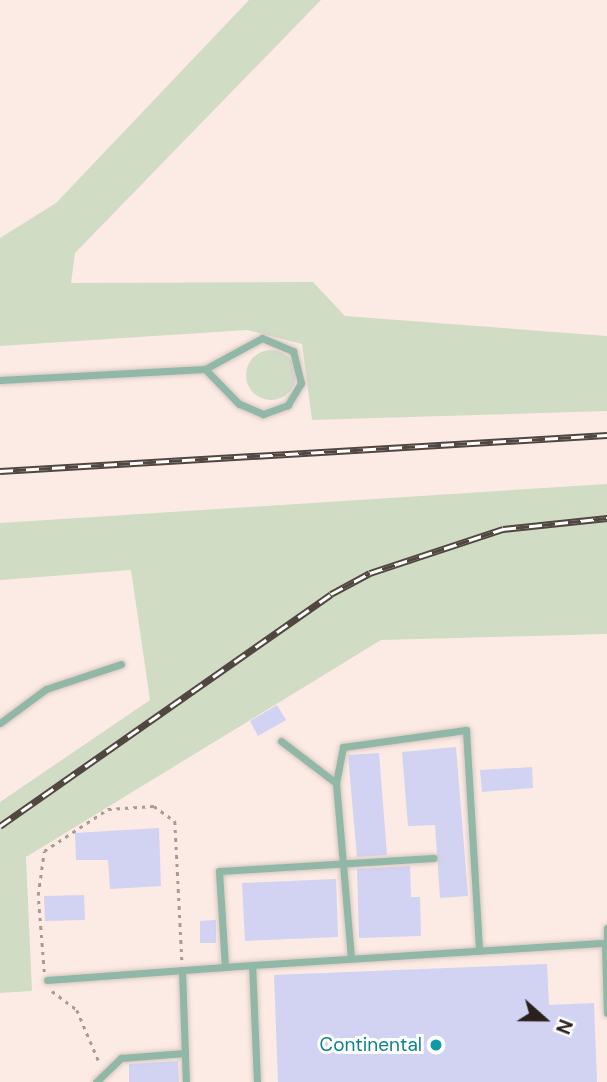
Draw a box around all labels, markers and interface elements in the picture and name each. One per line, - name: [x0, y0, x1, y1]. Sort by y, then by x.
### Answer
- north arrow: [509, 984, 579, 1054]
- text: N: [550, 1016, 578, 1038]
- place label: Continental: [320, 1034, 422, 1056]
- marker: Continental: [428, 1037, 444, 1053]

